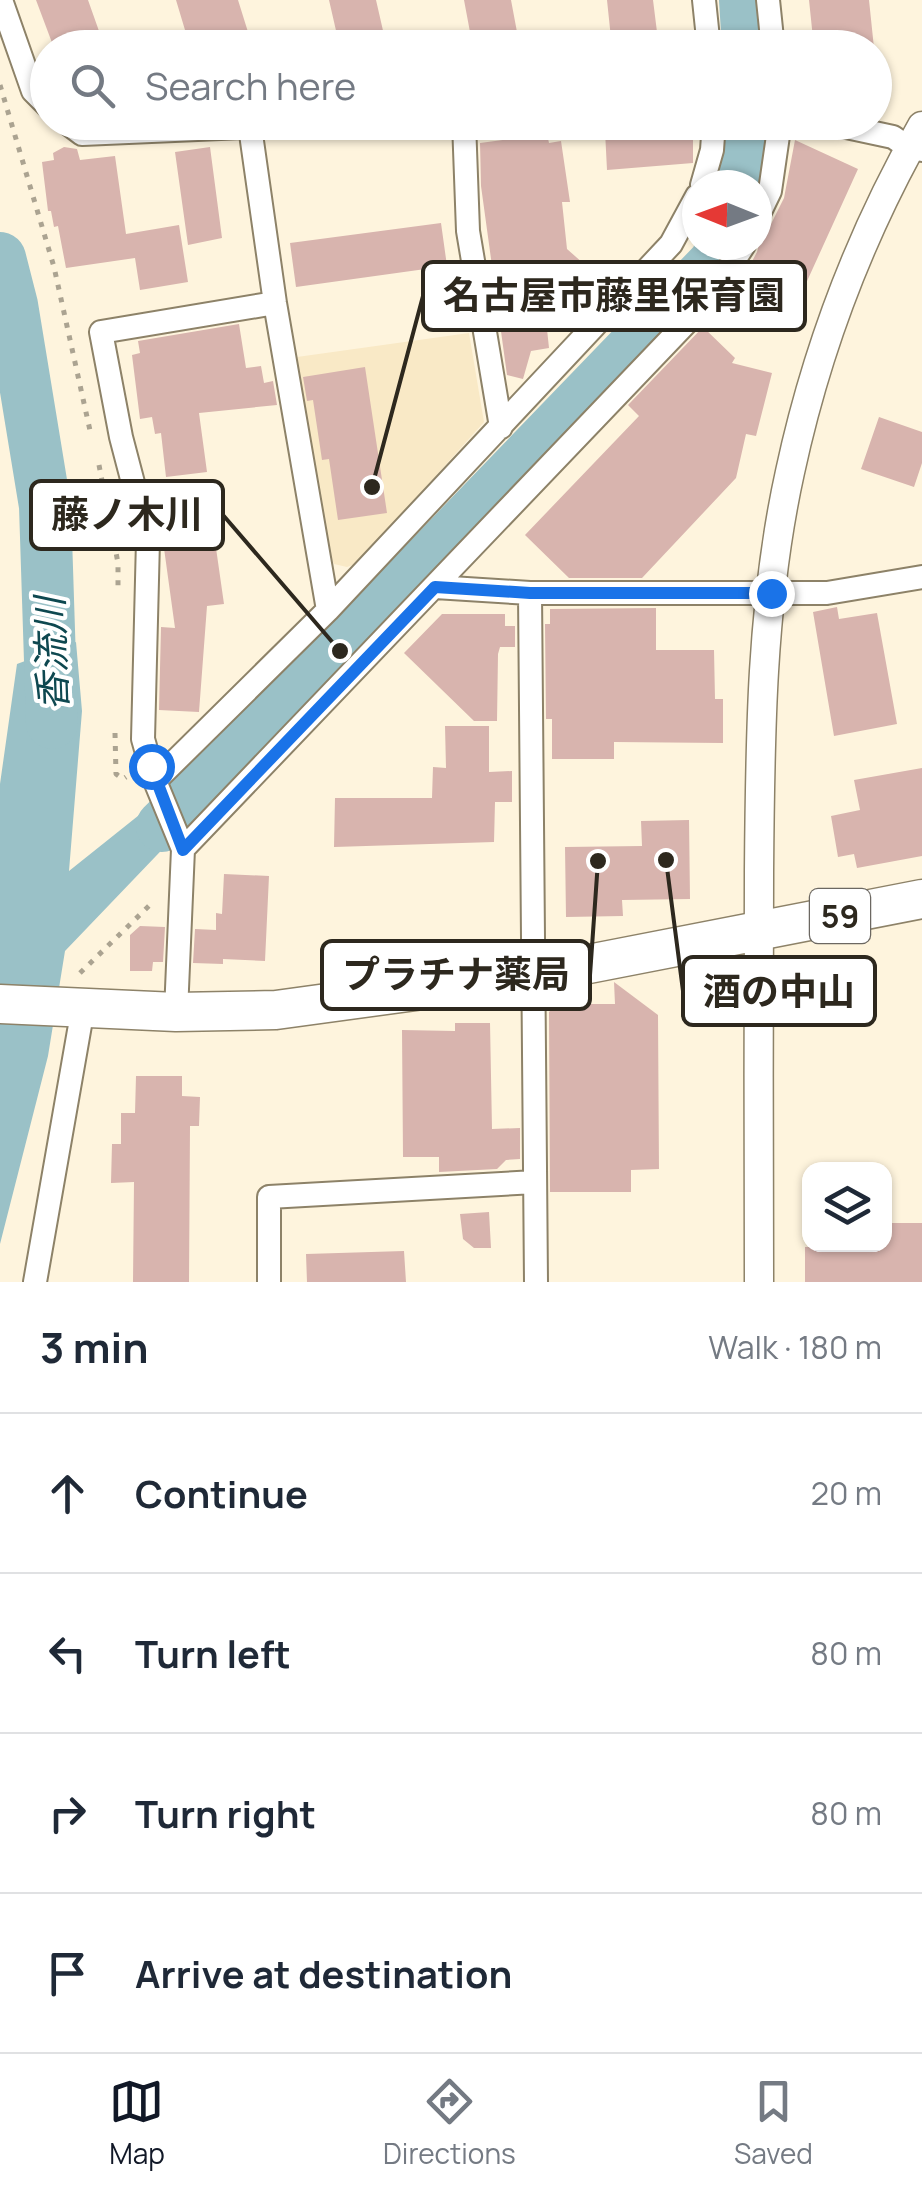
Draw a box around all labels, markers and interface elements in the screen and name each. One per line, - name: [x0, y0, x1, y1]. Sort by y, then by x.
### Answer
- search box: [30, 30, 892, 140]
- icon: search: [65, 58, 120, 113]
- text: Search here: [145, 59, 356, 111]
- north arrow: [682, 170, 772, 260]
- callout: 名古屋市藤里保育園: [423, 262, 805, 330]
- text: 名古屋市藤里保育園: [443, 268, 785, 320]
- callout: 藤ノ木川: [31, 481, 223, 549]
- text: 藤ノ木川: [51, 487, 203, 539]
- route end: [749, 571, 795, 617]
- water label: 香流川: [22, 592, 78, 712]
- route start: [129, 744, 175, 790]
- road number: 59: [810, 889, 870, 943]
- callout: プラチナ薬局: [322, 941, 590, 1009]
- text: プラチナ薬局: [342, 947, 570, 999]
- callout: 酒の中山: [683, 957, 875, 1025]
- text: 酒の中山: [703, 964, 855, 1016]
- map controls: [802, 1162, 892, 1252]
- button: layers: [802, 1162, 892, 1252]
- text: 3 min: [40, 1318, 149, 1376]
- text: Walk · 180 m: [708, 1325, 882, 1369]
- icon: ahead: [40, 1466, 95, 1521]
- text: Continue: [135, 1467, 308, 1519]
- text: 20 m: [811, 1471, 882, 1515]
- icon: left: [40, 1626, 95, 1681]
- text: Turn left: [135, 1627, 291, 1679]
- text: 80 m: [810, 1631, 882, 1675]
- icon: right: [40, 1786, 95, 1841]
- text: Turn right: [135, 1787, 316, 1839]
- text: 80 m: [810, 1791, 882, 1835]
- icon: arrive: [40, 1946, 95, 2001]
- text: Arrive at destination: [135, 1947, 512, 1999]
- tab: Map: [109, 2074, 165, 2172]
- tab: Directions: [383, 2074, 516, 2172]
- tab: Saved: [734, 2074, 813, 2172]

